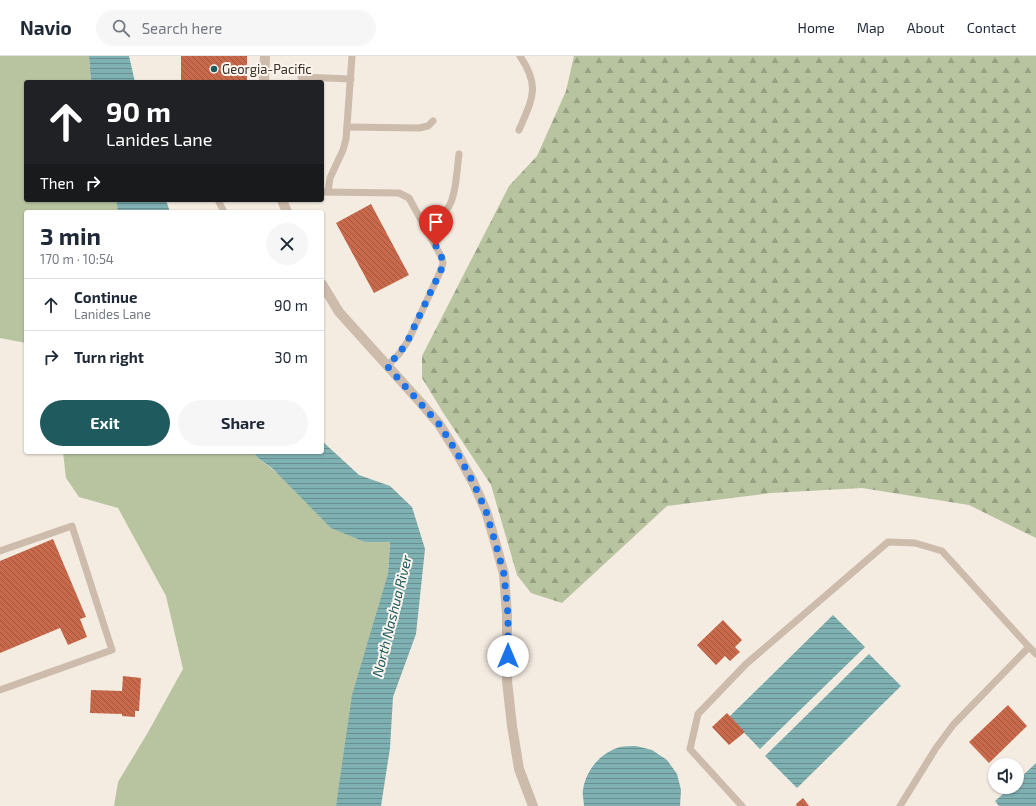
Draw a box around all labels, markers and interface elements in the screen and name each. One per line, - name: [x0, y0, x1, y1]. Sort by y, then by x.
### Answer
- search box: [96, 10, 376, 46]
- text: Navio: [20, 16, 72, 39]
- icon: search: [110, 17, 132, 39]
- text: Search here: [142, 19, 222, 37]
- text: Home: [798, 19, 835, 36]
- text: Map: [857, 19, 885, 36]
- text: About: [907, 19, 945, 36]
- text: Contact: [967, 19, 1016, 36]
- place label: Georgia-Pacific: [222, 61, 312, 77]
- marker: Georgia-Pacific: [209, 64, 219, 74]
- text: 90 m: [106, 94, 171, 128]
- icon: ahead: [40, 96, 92, 148]
- text: Lanides Lane: [106, 128, 212, 150]
- icon: right: [82, 172, 104, 194]
- text: Then: [40, 174, 74, 192]
- pin: [419, 205, 453, 246]
- icon: arrive: [425, 211, 447, 233]
- text: 3 min: [40, 221, 101, 250]
- button: close: [266, 223, 308, 265]
- text: 170 m · 10:54: [40, 251, 114, 267]
- text: Continue: [74, 288, 137, 306]
- icon: ahead: [40, 294, 62, 316]
- text: 90 m: [274, 296, 308, 314]
- text: Lanides Lane: [74, 306, 151, 322]
- icon: right: [40, 346, 62, 368]
- text: Turn right: [74, 348, 144, 366]
- text: 30 m: [274, 348, 308, 366]
- button: Exit: [40, 400, 170, 446]
- button: Share: [178, 400, 308, 446]
- water label: North Nashua River: [368, 553, 415, 678]
- position arrow: [487, 635, 529, 677]
- map controls: [988, 758, 1024, 794]
- button: sound: [988, 758, 1024, 794]

